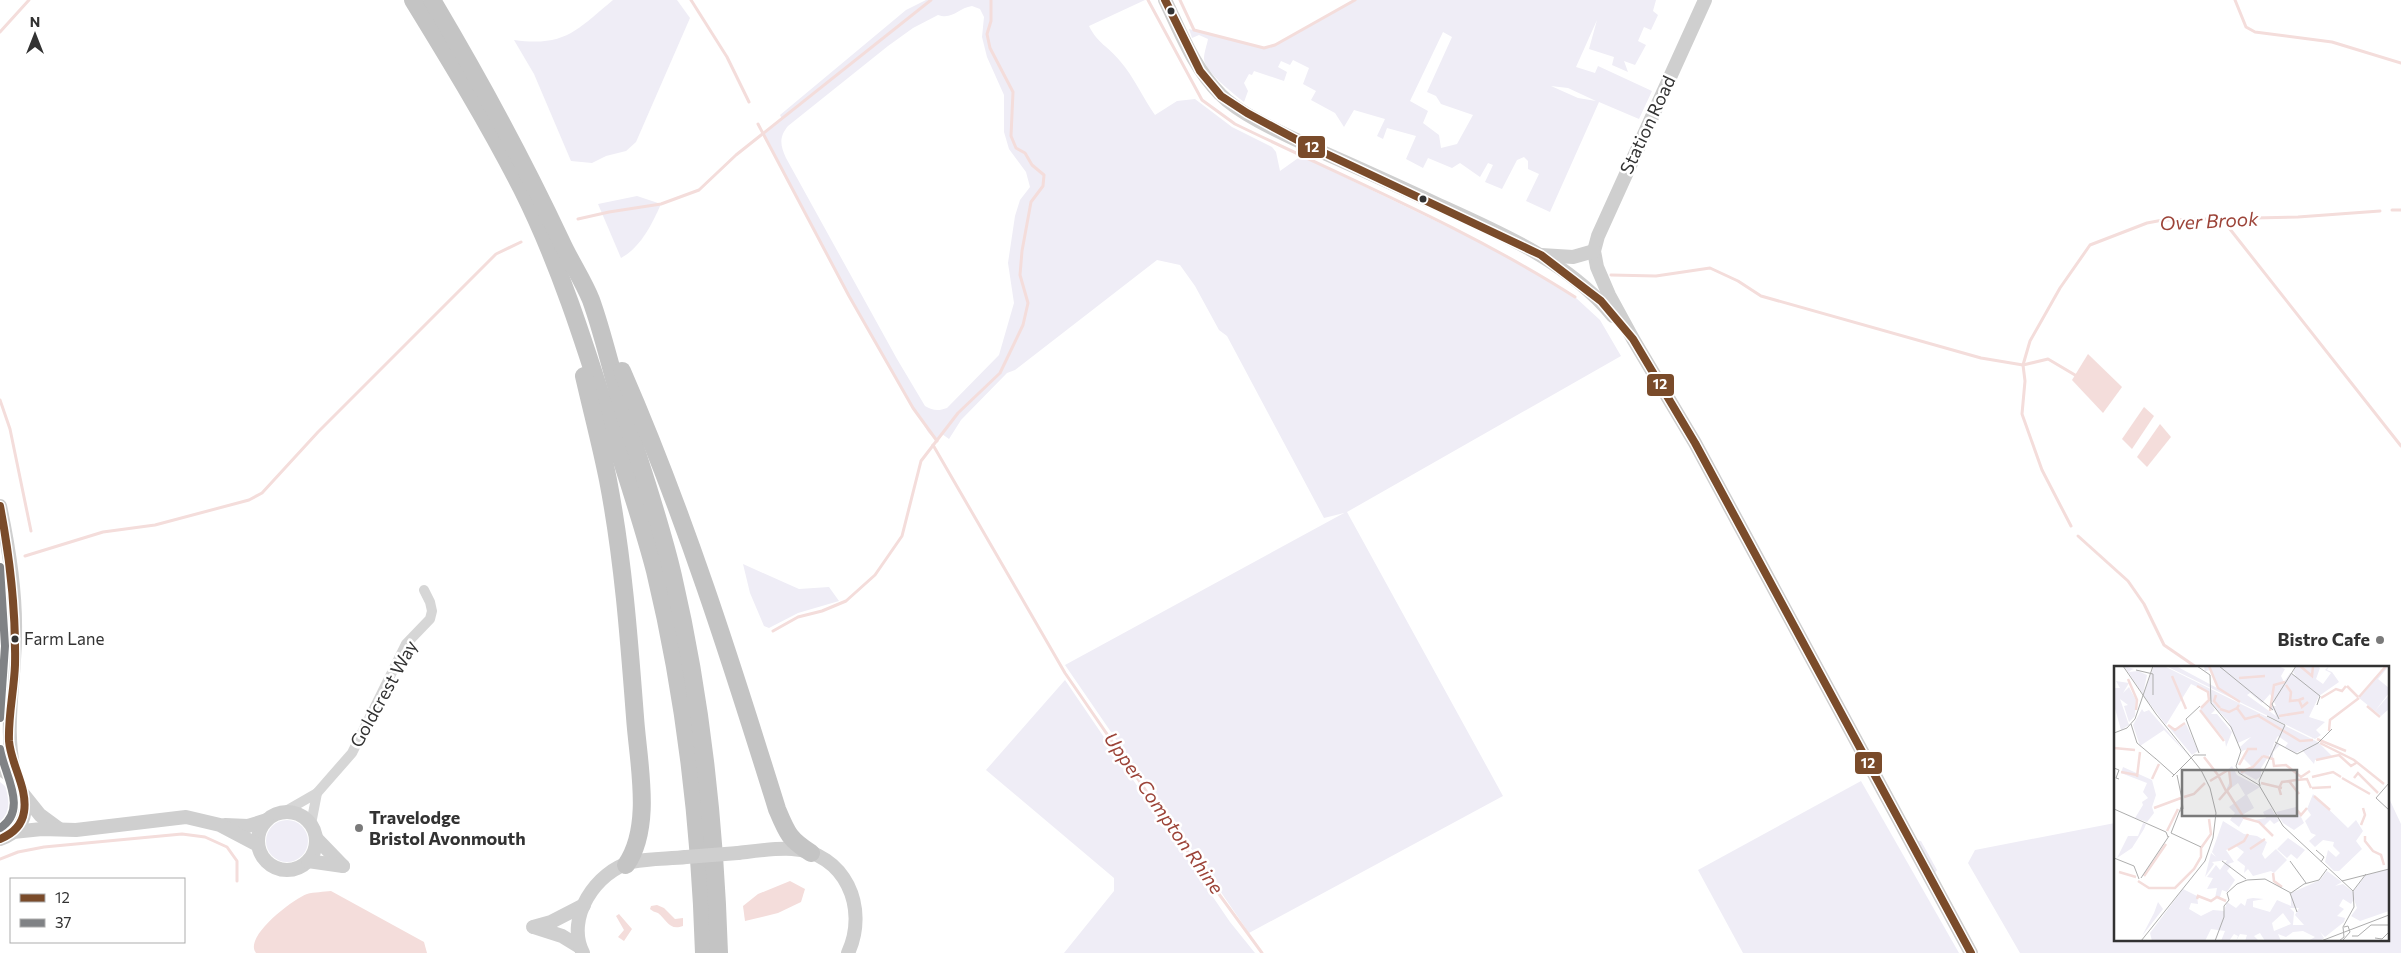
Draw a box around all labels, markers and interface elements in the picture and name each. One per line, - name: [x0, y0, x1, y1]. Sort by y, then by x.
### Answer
- unlabelled marker: [1166, 6, 1176, 16]
- north arrow: [10, 10, 60, 60]
- text: N: [30, 13, 40, 30]
- street label: Station Road: [1615, 72, 1679, 177]
- line badge: 12: [1297, 135, 1326, 159]
- text: 12: [1305, 138, 1319, 155]
- unlabelled marker: [1418, 194, 1428, 204]
- water label: Over Brook: [2159, 206, 2260, 235]
- line badge: 12: [1646, 373, 1675, 397]
- text: 12: [1653, 375, 1667, 392]
- place label: Farm Lane: [24, 628, 105, 649]
- place label: Bistro Cafe: [2277, 628, 2370, 650]
- marker: Farm Lane: [10, 634, 20, 644]
- marker: Bistro Cafe: [2374, 634, 2386, 646]
- street label: Goldcrest Way: [345, 636, 422, 751]
- inset map: [2114, 666, 2388, 940]
- water label: Upper Compton Rhine: [1100, 727, 1229, 898]
- line badge: 12: [1854, 751, 1883, 775]
- text: 12: [1861, 754, 1875, 771]
- place label: Travelodge Bristol Avonmouth: [369, 806, 526, 849]
- marker: Travelodge Bristol Avonmouth: [353, 822, 365, 834]
- legend: [10, 878, 185, 943]
- text: 12: [55, 888, 70, 906]
- text: 37: [55, 913, 71, 931]

